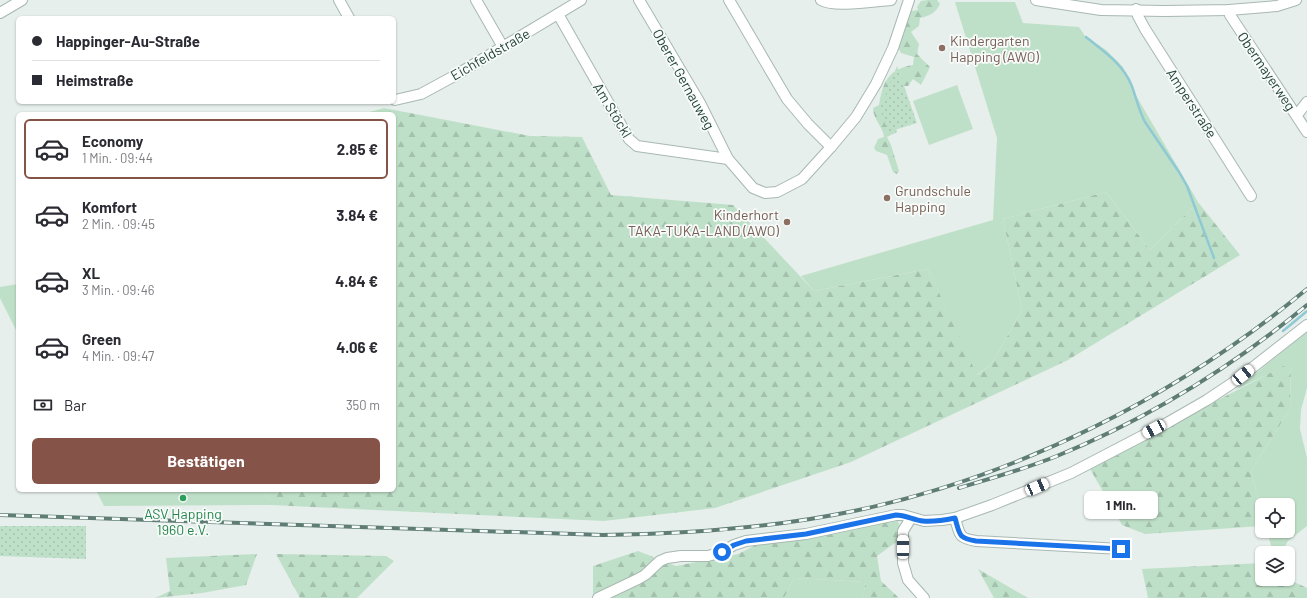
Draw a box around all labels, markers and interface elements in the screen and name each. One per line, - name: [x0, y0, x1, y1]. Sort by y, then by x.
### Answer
- street label: Eichfeldstraße: [447, 24, 533, 84]
- street label: Oberer Gernauweg: [649, 26, 719, 132]
- street label: Obermayerweg: [1234, 28, 1300, 114]
- text: Happinger-Au-Straße: [56, 32, 200, 50]
- place label: Kindergarten Happing (AWO): [950, 32, 1039, 65]
- marker: Kindergarten Happing (AWO): [937, 43, 947, 53]
- street label: Amperstraße: [1163, 65, 1221, 141]
- text: Heimstraße: [56, 71, 134, 89]
- street label: Am Stöckl: [590, 79, 636, 141]
- icon: car: [34, 131, 70, 167]
- text: Economy: [82, 132, 143, 150]
- text: 2.85 €: [337, 140, 378, 158]
- text: 1 Min. · 09:44: [82, 150, 153, 166]
- place label: Grundschule Happing: [895, 182, 971, 215]
- marker: Grundschule Happing: [882, 193, 892, 203]
- icon: car: [34, 197, 70, 233]
- text: Komfort: [82, 198, 137, 216]
- text: 3.84 €: [336, 206, 378, 224]
- place label: Kinderhort TAKA-TUKA-LAND (AWO): [628, 206, 779, 239]
- text: 2 Min. · 09:45: [82, 216, 155, 232]
- marker: Kinderhort TAKA-TUKA-LAND (AWO): [782, 217, 792, 227]
- icon: car: [34, 263, 70, 299]
- text: XL: [82, 264, 100, 282]
- text: 4.84 €: [335, 272, 378, 290]
- text: 3 Min. · 09:46: [82, 282, 155, 298]
- icon: car: [34, 329, 70, 365]
- text: Green: [82, 330, 121, 348]
- text: 4.06 €: [336, 338, 378, 356]
- text: 4 Min. · 09:47: [82, 348, 154, 364]
- car: [1230, 363, 1256, 387]
- icon: cash: [32, 394, 54, 416]
- text: Bar: [64, 396, 86, 414]
- text: 350 m: [346, 397, 380, 413]
- car: [1141, 418, 1167, 440]
- button: Bestätigen: [32, 438, 380, 484]
- car: [1024, 477, 1050, 497]
- callout: 1 Min.: [1084, 491, 1158, 519]
- marker: ASV Happing 1960 e.V.: [178, 493, 188, 503]
- text: 1 Min.: [1106, 497, 1136, 513]
- map controls: [1255, 498, 1295, 586]
- button: locate: [1255, 498, 1295, 538]
- place label: ASV Happing 1960 e.V.: [144, 505, 222, 538]
- car: [897, 535, 909, 559]
- route end: [1112, 540, 1130, 558]
- route start: [713, 543, 731, 561]
- button: layers: [1255, 546, 1295, 586]

